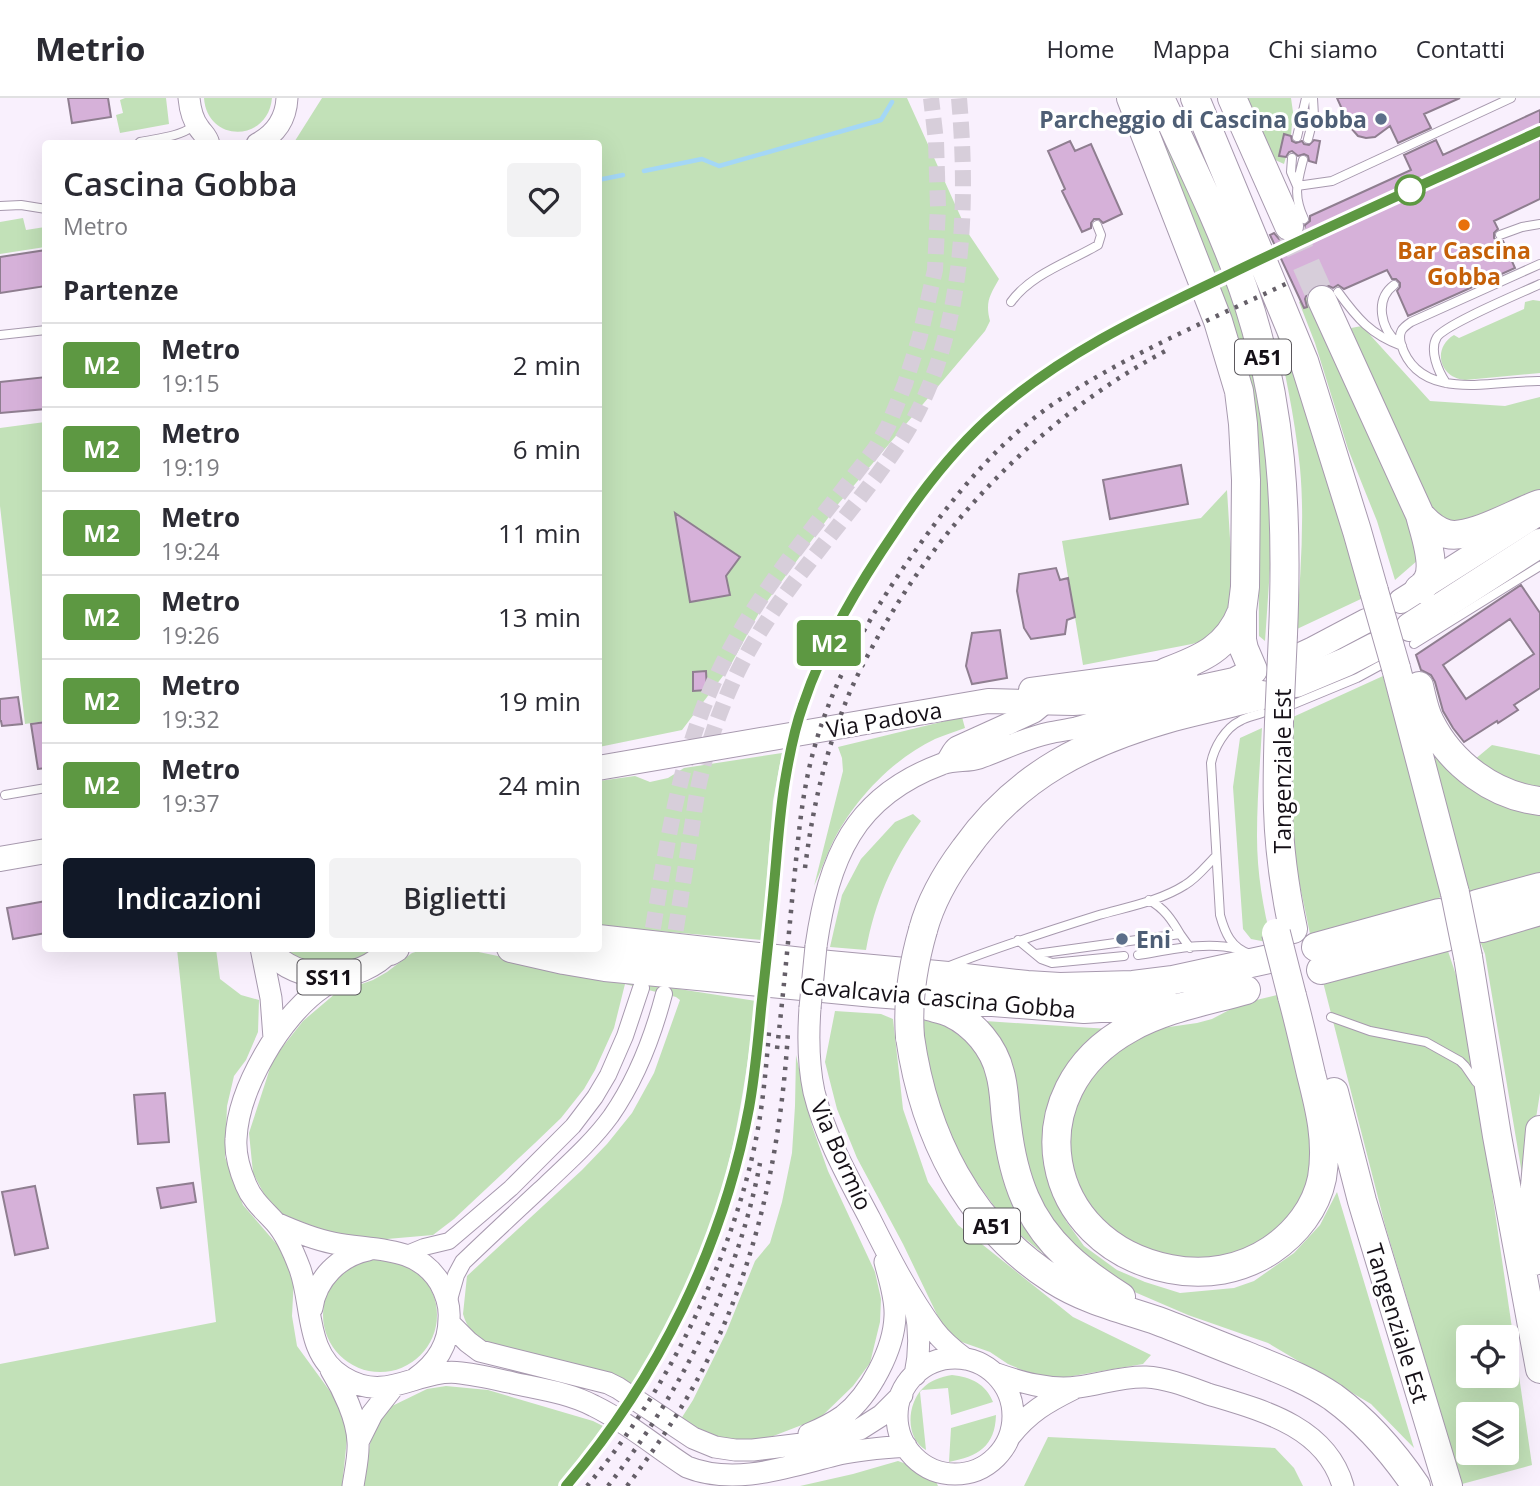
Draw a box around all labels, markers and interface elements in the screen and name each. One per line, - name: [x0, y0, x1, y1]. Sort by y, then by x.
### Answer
- text: Metrio: [35, 26, 145, 71]
- text: Home: [1047, 32, 1114, 65]
- text: Mappa: [1152, 32, 1230, 65]
- text: Chi siamo: [1268, 32, 1378, 65]
- text: Contatti: [1416, 32, 1505, 65]
- place label: Parcheggio di Cascina Gobba: [1039, 103, 1367, 135]
- marker: Parcheggio di Cascina Gobba: [1373, 111, 1389, 127]
- text: Cascina Gobba: [63, 161, 298, 206]
- button: heart: [507, 163, 581, 237]
- unlabelled marker: [1395, 175, 1425, 205]
- text: Metro: [63, 210, 128, 242]
- marker: Bar Cascina Gobba: [1456, 217, 1472, 233]
- place label: Bar Cascina Gobba: [1397, 234, 1531, 292]
- text: Partenze: [63, 272, 179, 308]
- text: Metro: [161, 331, 240, 367]
- road number: A51: [1235, 340, 1291, 374]
- text: 2 min: [513, 347, 581, 383]
- text: M2: [83, 348, 120, 381]
- text: 19:15: [161, 367, 220, 399]
- text: Metro: [161, 415, 240, 451]
- text: 6 min: [513, 431, 581, 467]
- text: M2: [83, 432, 120, 465]
- text: 19:19: [161, 451, 220, 483]
- text: Metro: [161, 499, 240, 535]
- text: 11 min: [498, 515, 581, 551]
- text: M2: [83, 516, 120, 549]
- text: 19:24: [161, 535, 220, 567]
- text: Metro: [161, 583, 240, 619]
- text: 13 min: [498, 599, 581, 635]
- text: M2: [83, 600, 120, 633]
- text: 19:26: [161, 619, 220, 651]
- line badge: M2: [798, 620, 860, 666]
- text: M2: [811, 626, 847, 659]
- text: Metro: [161, 667, 240, 703]
- text: 19 min: [498, 683, 581, 719]
- text: M2: [83, 684, 120, 717]
- street label: Tangenziale Est: [1266, 688, 1298, 854]
- street label: Via Padova: [824, 693, 944, 745]
- text: 19:32: [161, 703, 220, 735]
- text: Metro: [161, 751, 240, 787]
- text: 24 min: [498, 767, 581, 803]
- text: M2: [83, 768, 120, 801]
- text: 19:37: [161, 787, 220, 819]
- button: Indicazioni: [63, 858, 315, 938]
- button: Biglietti: [329, 858, 581, 938]
- place label: Eni: [1136, 923, 1171, 955]
- marker: Eni: [1114, 931, 1130, 947]
- road number: SS11: [298, 960, 360, 994]
- street label: Cavalcavia Cascina Gobba: [799, 969, 1077, 1025]
- street label: Via Bormio: [804, 1095, 880, 1215]
- road number: A51: [964, 1208, 1020, 1244]
- street label: Tangenziale Est: [1359, 1239, 1437, 1407]
- map controls: [1456, 1325, 1519, 1465]
- button: locate: [1456, 1325, 1519, 1388]
- button: layers: [1456, 1402, 1519, 1465]

